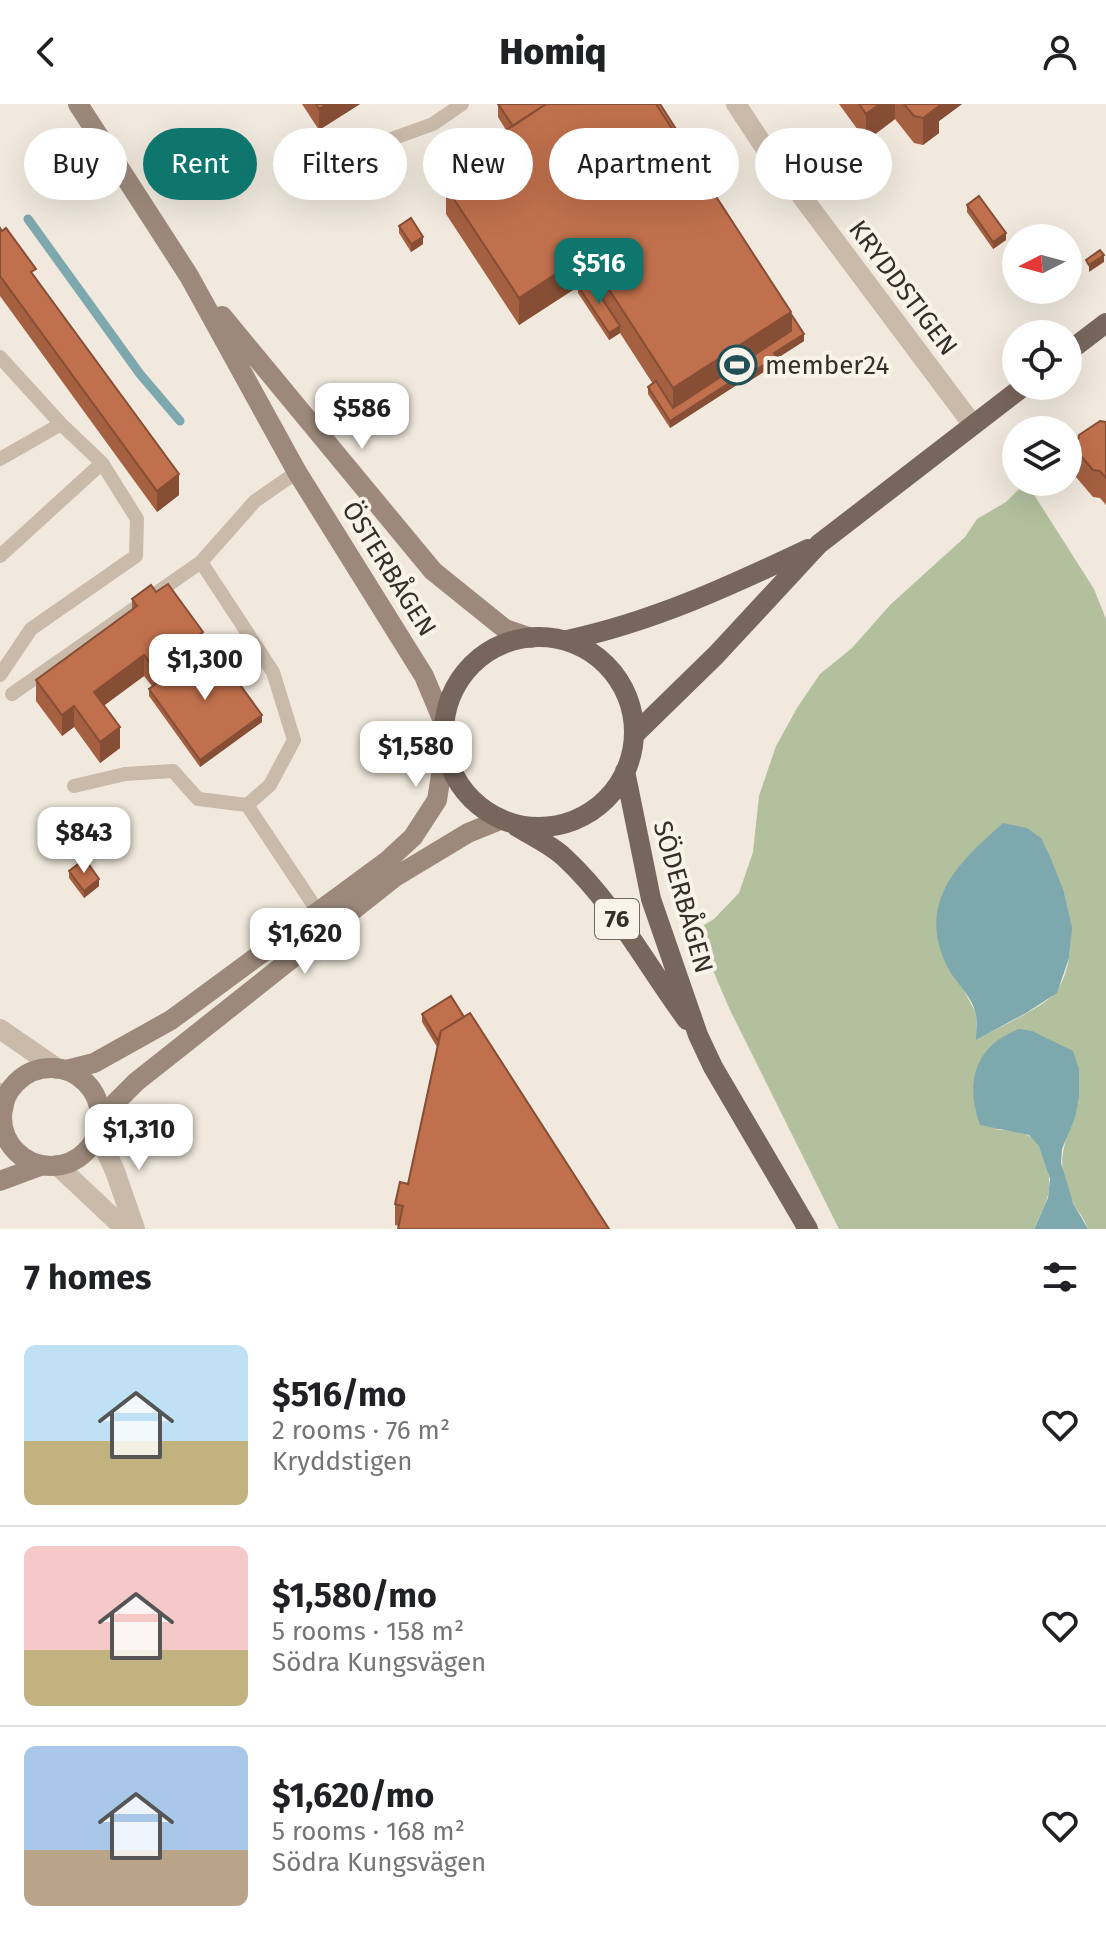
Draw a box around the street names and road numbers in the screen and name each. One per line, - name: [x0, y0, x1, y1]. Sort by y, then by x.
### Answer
- street label: KRYDDSTIGEN: [842, 214, 964, 362]
- street label: ÖSTERBÅGEN: [335, 495, 444, 642]
- street label: SÖDERBÅGEN: [646, 817, 721, 977]
- road number: 76: [595, 899, 639, 939]

